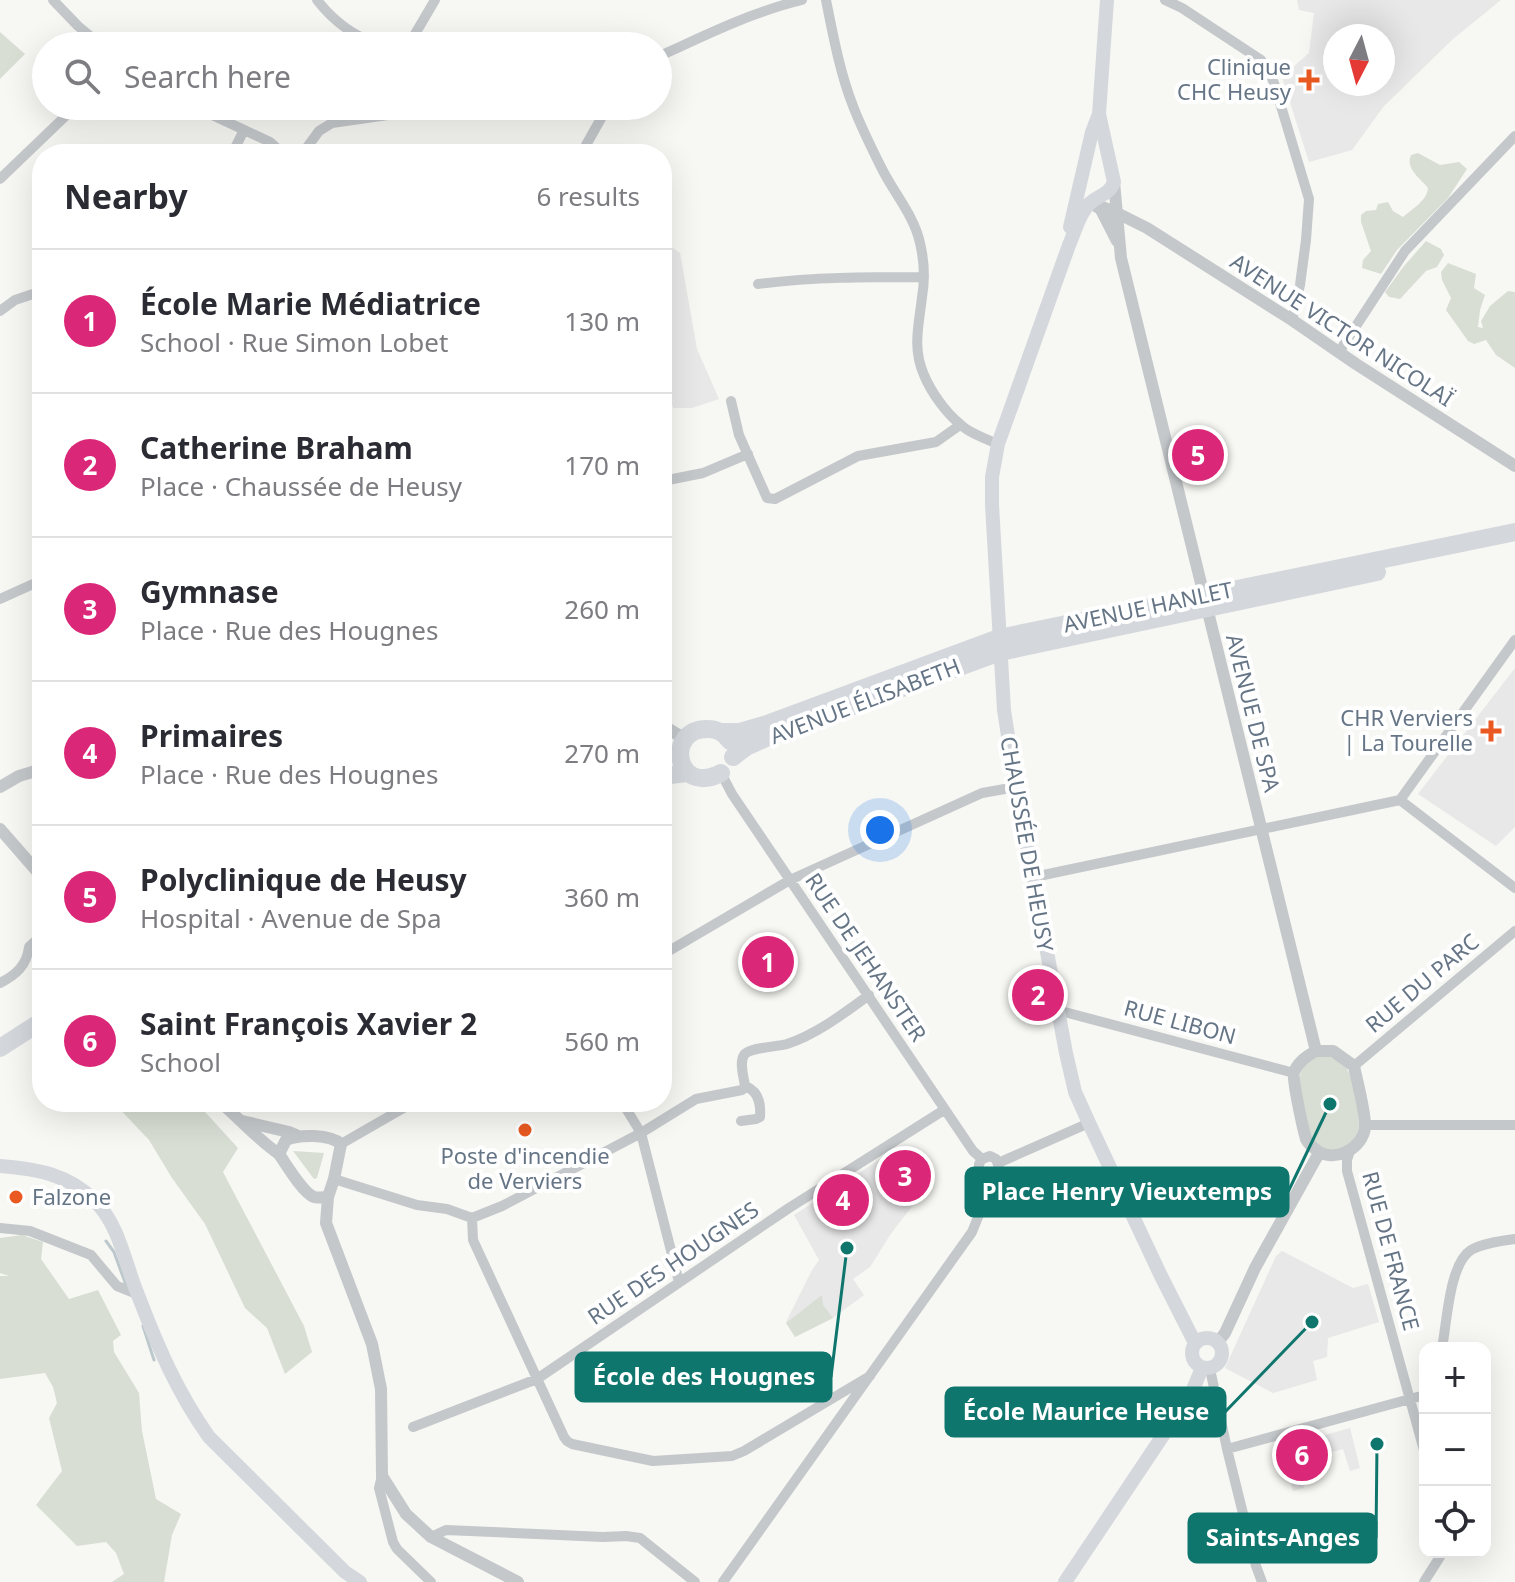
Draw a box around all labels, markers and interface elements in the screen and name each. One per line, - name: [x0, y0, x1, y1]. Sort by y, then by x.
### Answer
- north arrow: [1323, 24, 1395, 96]
- search box: [32, 32, 672, 120]
- place label: Clinique CHC Heusy: [1177, 51, 1292, 106]
- icon: search: [60, 54, 104, 98]
- text: Search here: [124, 56, 291, 97]
- marker: Clinique CHC Heusy: [1298, 69, 1320, 91]
- text: Nearby: [64, 173, 188, 219]
- text: 6 results: [536, 178, 640, 214]
- street label: AVENUE VICTOR NICOLAÏ: [1225, 246, 1460, 413]
- text: École Marie Médiatrice: [140, 283, 481, 324]
- text: 1: [83, 303, 97, 339]
- text: 130 m: [564, 303, 640, 339]
- text: School · Rue Simon Lobet: [140, 324, 448, 360]
- pin: 5: [1172, 425, 1224, 485]
- text: Catherine Braham: [140, 427, 413, 468]
- text: 2: [83, 447, 97, 483]
- text: 170 m: [564, 447, 640, 483]
- text: Place · Chaussée de Heusy: [140, 468, 462, 504]
- text: Gymnase: [140, 571, 279, 612]
- street label: AVENUE HANLET: [1060, 573, 1235, 639]
- text: 3: [83, 591, 97, 627]
- text: 260 m: [564, 591, 640, 627]
- text: Place · Rue des Hougnes: [140, 612, 438, 648]
- street label: AVENUE DE SPA: [1220, 631, 1288, 796]
- street label: AVENUE ÉLISABETH: [765, 650, 964, 750]
- place label: CHR Verviers | La Tourelle: [1340, 702, 1473, 757]
- text: Primaires: [140, 715, 283, 756]
- marker: CHR Verviers | La Tourelle: [1480, 720, 1502, 742]
- street label: CHAUSSÉE DE HEUSY: [994, 734, 1062, 954]
- text: 4: [83, 735, 97, 771]
- text: 270 m: [564, 735, 640, 771]
- text: Place · Rue des Hougnes: [140, 756, 438, 792]
- your location: [860, 810, 900, 850]
- text: Polyclinique de Heusy: [140, 859, 467, 900]
- street label: RUE DE JEHANSTER: [799, 866, 935, 1047]
- text: 5: [83, 879, 97, 915]
- text: 360 m: [564, 879, 640, 915]
- text: Hospital · Avenue de Spa: [140, 900, 442, 936]
- street label: RUE DU PARC: [1358, 926, 1484, 1039]
- pin: 1: [742, 932, 794, 992]
- pin: 2: [1012, 965, 1064, 1025]
- street label: RUE LIBON: [1121, 992, 1240, 1050]
- text: Saint François Xavier 2: [140, 1003, 477, 1044]
- text: 6: [83, 1023, 97, 1059]
- text: 560 m: [564, 1023, 640, 1059]
- text: School: [140, 1044, 221, 1080]
- marker: Poste d'incendie de Verviers: [516, 1121, 534, 1139]
- place label: Poste d'incendie de Verviers: [440, 1140, 610, 1195]
- pin: 3: [879, 1146, 931, 1206]
- callout: Place Henry Vieuxtemps: [966, 1168, 1288, 1216]
- street label: RUE DE FRANCE: [1356, 1168, 1428, 1334]
- pin: 4: [817, 1170, 869, 1230]
- text: Place Henry Vieuxtemps: [982, 1174, 1272, 1207]
- place label: Falzone: [32, 1181, 111, 1211]
- marker: Falzone: [7, 1188, 25, 1206]
- street label: RUE DES HOUGNES: [581, 1194, 764, 1331]
- map controls: [1419, 1342, 1491, 1558]
- button: +: [1419, 1342, 1491, 1414]
- callout: École des Hougnes: [576, 1353, 831, 1401]
- text: École des Hougnes: [593, 1359, 815, 1392]
- callout: École Maurice Heuse: [946, 1388, 1225, 1436]
- text: École Maurice Heuse: [963, 1394, 1209, 1427]
- button: −: [1419, 1414, 1491, 1486]
- pin: 6: [1276, 1425, 1328, 1485]
- button: locate: [1419, 1486, 1491, 1558]
- callout: Saints-Anges: [1189, 1514, 1376, 1562]
- text: Saints-Anges: [1206, 1520, 1360, 1553]

